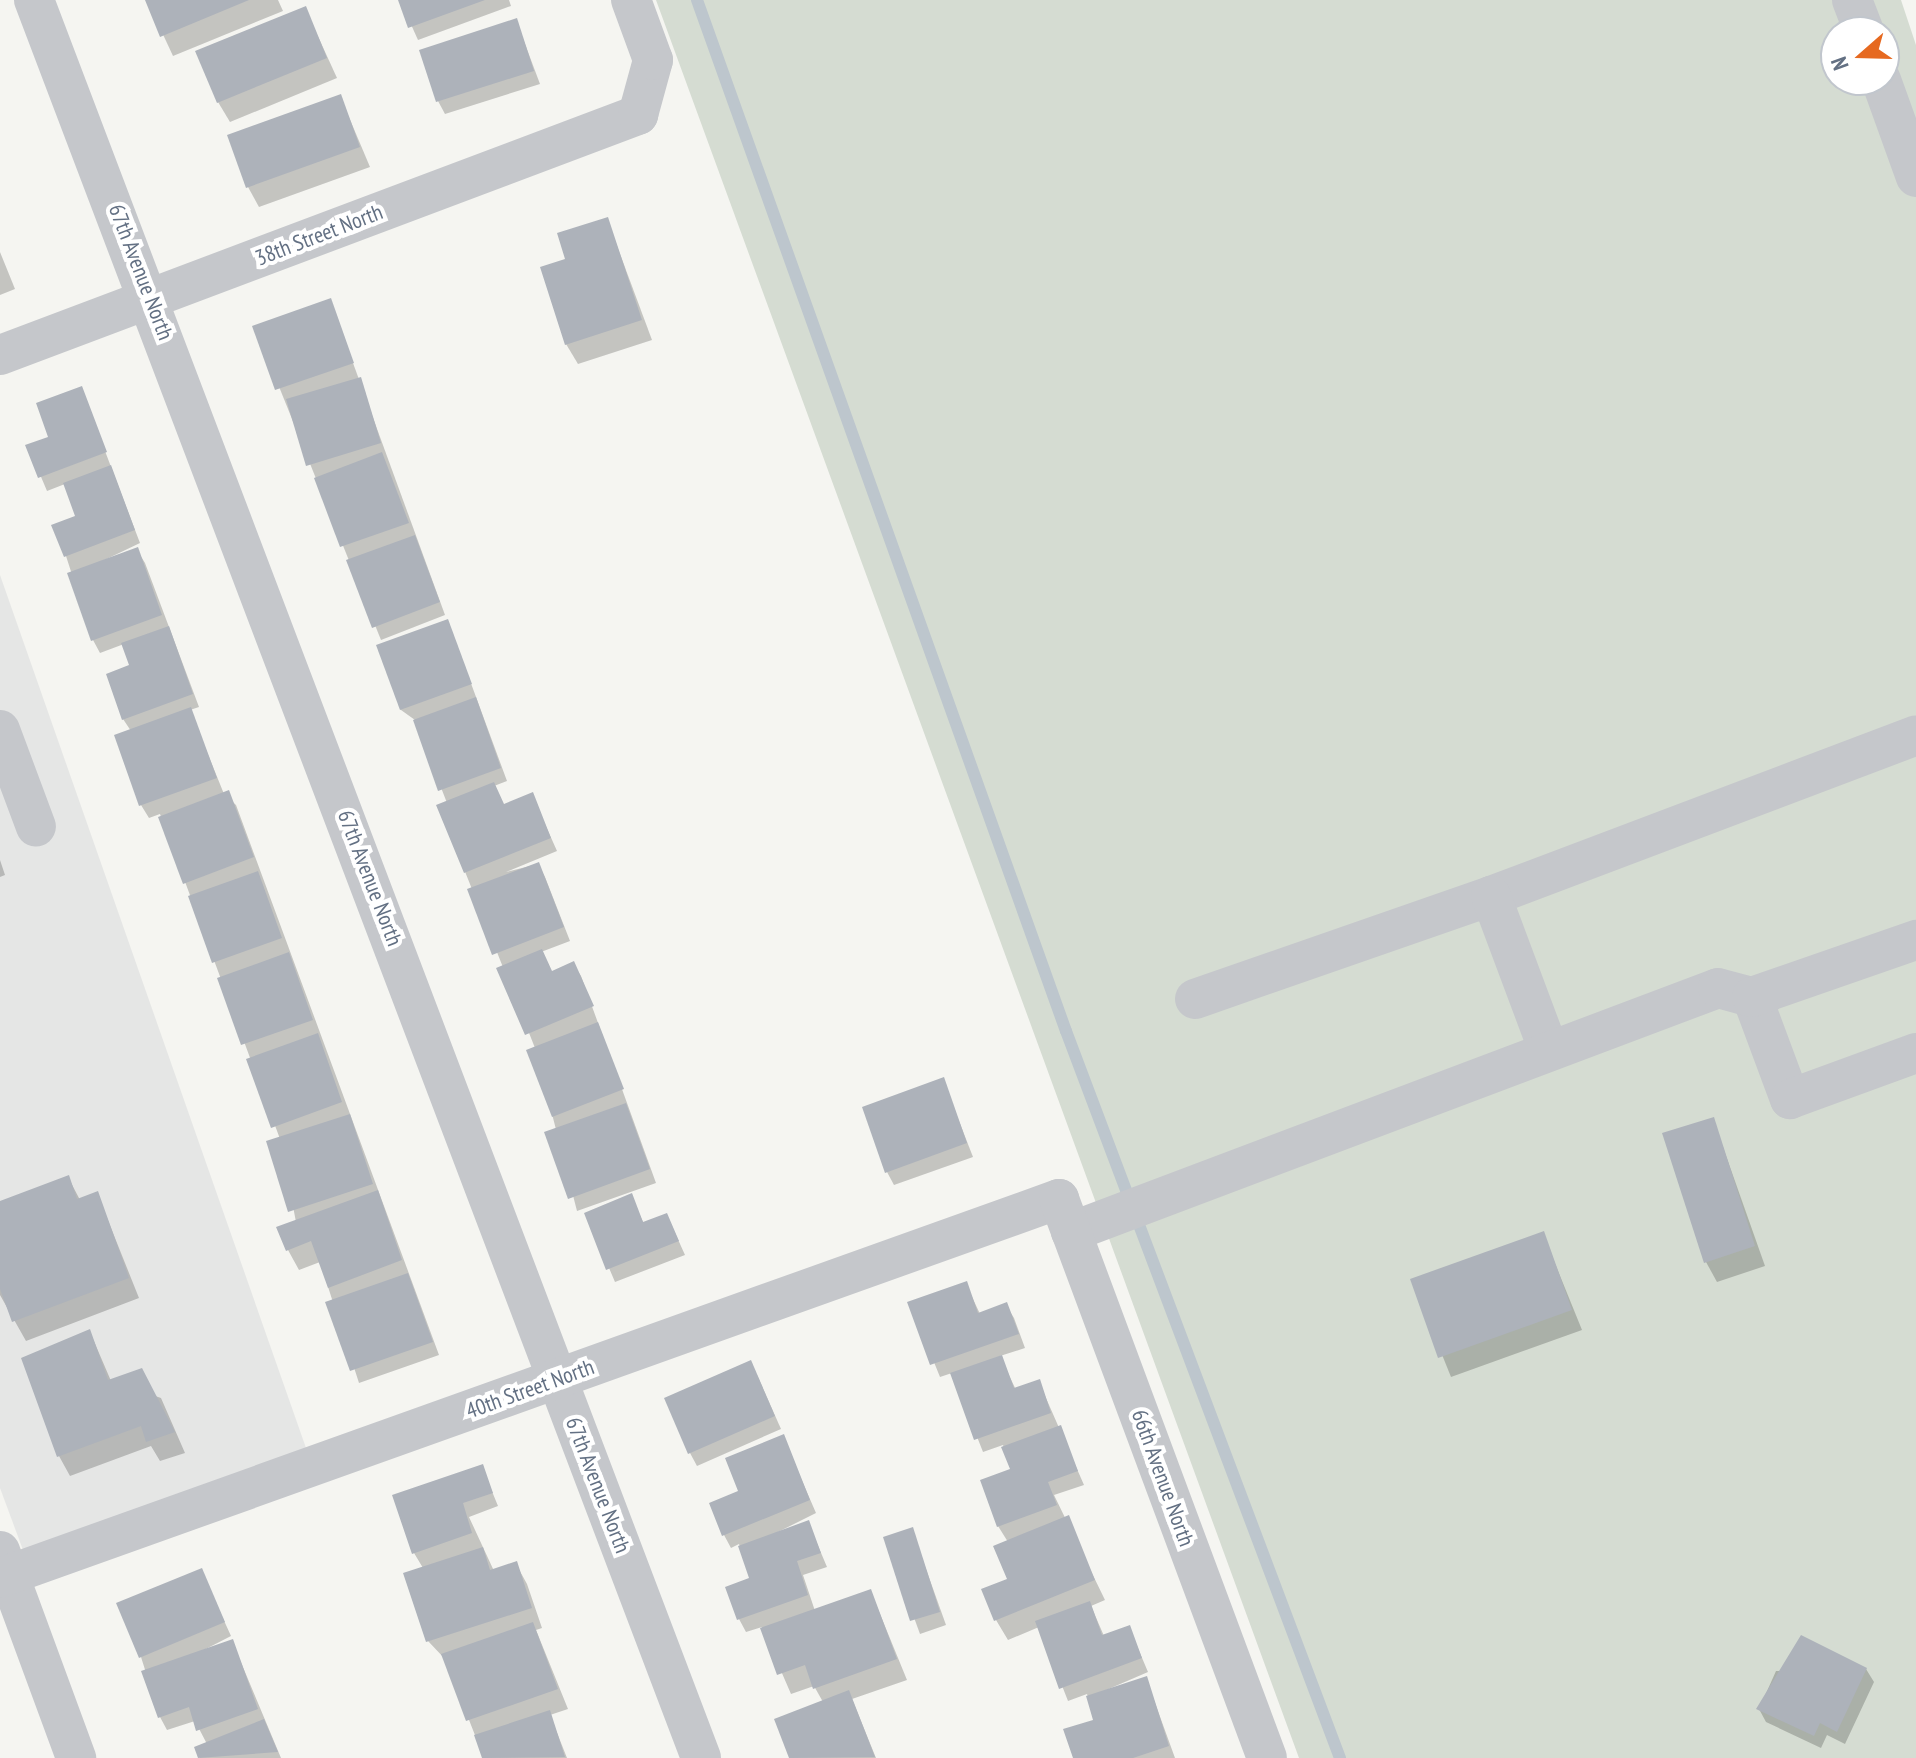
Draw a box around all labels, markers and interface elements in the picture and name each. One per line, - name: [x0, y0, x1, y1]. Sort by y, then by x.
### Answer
- north arrow: [1820, 16, 1900, 96]
- text: N: [1824, 53, 1855, 74]
- street label: 38th Street North: [252, 199, 386, 271]
- street label: 67th Avenue North: [103, 200, 179, 344]
- street label: 67th Avenue North: [332, 806, 408, 950]
- street label: 40th Street North: [463, 1354, 597, 1424]
- street label: 66th Avenue North: [1126, 1406, 1200, 1550]
- street label: 67th Avenue North: [560, 1413, 636, 1557]

